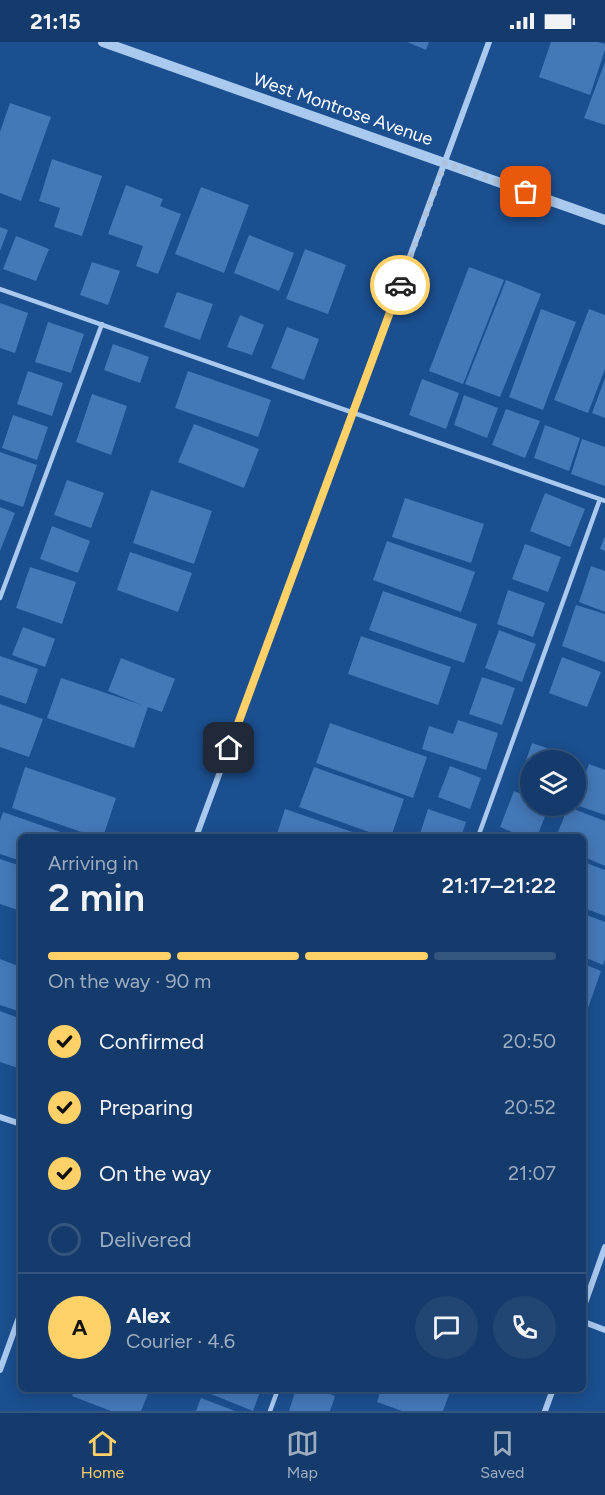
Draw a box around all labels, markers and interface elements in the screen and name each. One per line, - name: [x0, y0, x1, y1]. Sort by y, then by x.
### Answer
- text: 21:15: [30, 8, 81, 35]
- street label: West Montrose Avenue: [250, 68, 436, 150]
- pin: [500, 166, 551, 217]
- icon: bag: [509, 175, 542, 208]
- courier: [370, 255, 430, 315]
- icon: car: [384, 269, 417, 302]
- pin: [203, 722, 254, 773]
- icon: home: [212, 731, 245, 764]
- map controls: [520, 750, 586, 816]
- button: layers: [520, 750, 586, 816]
- text: Arriving in: [48, 851, 138, 875]
- text: 21:17–21:22: [442, 872, 556, 899]
- text: 2 min: [48, 874, 145, 921]
- text: On the way · 90 m: [48, 969, 211, 993]
- icon: check: [48, 1025, 81, 1058]
- text: Confirmed: [99, 1028, 204, 1055]
- text: 20:50: [503, 1029, 556, 1053]
- icon: check: [48, 1091, 81, 1124]
- text: Preparing: [99, 1094, 193, 1121]
- text: 20:52: [504, 1095, 556, 1119]
- icon: check: [48, 1157, 81, 1190]
- text: On the way: [99, 1160, 211, 1187]
- text: 21:07: [508, 1161, 556, 1185]
- text: Delivered: [99, 1226, 192, 1253]
- button: chat: [415, 1296, 478, 1359]
- button: phone: [493, 1296, 556, 1359]
- text: Alex: [126, 1302, 171, 1329]
- text: A: [72, 1314, 87, 1341]
- text: Courier · 4.6: [126, 1329, 235, 1353]
- tab: Home: [81, 1427, 124, 1482]
- tab: Map: [286, 1427, 319, 1482]
- tab: Saved: [480, 1427, 524, 1482]

